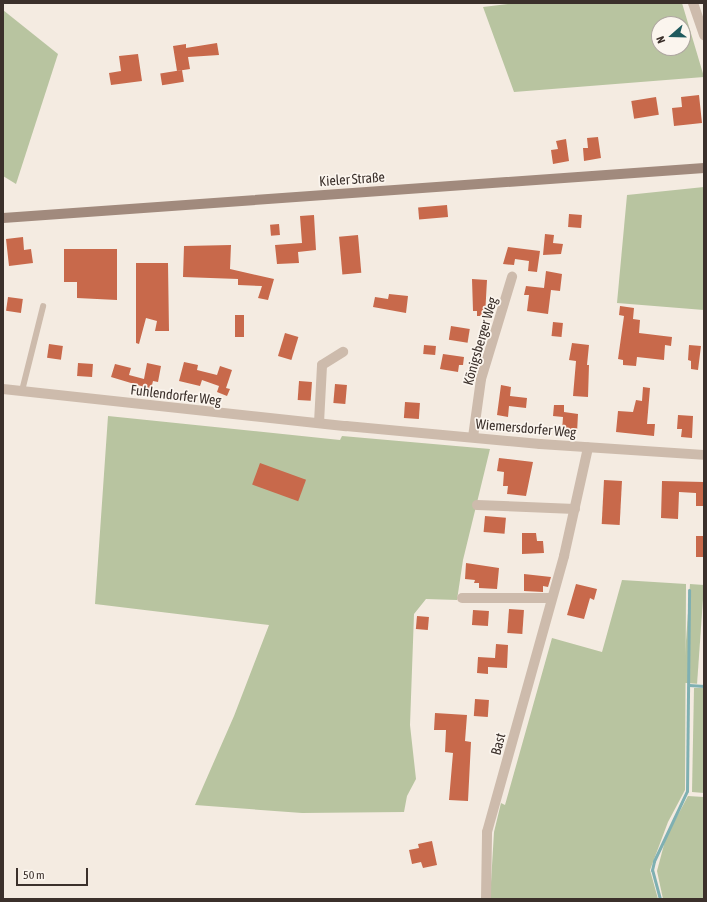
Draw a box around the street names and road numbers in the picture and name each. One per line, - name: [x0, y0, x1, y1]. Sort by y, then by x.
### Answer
- street label: Kieler Straße: [319, 168, 385, 190]
- street label: Königsberger Weg: [459, 295, 501, 387]
- street label: Fuhlendorfer Weg: [130, 381, 222, 409]
- street label: Wiemersdorfer Weg: [475, 415, 577, 441]
- street label: Bast: [487, 731, 509, 757]

